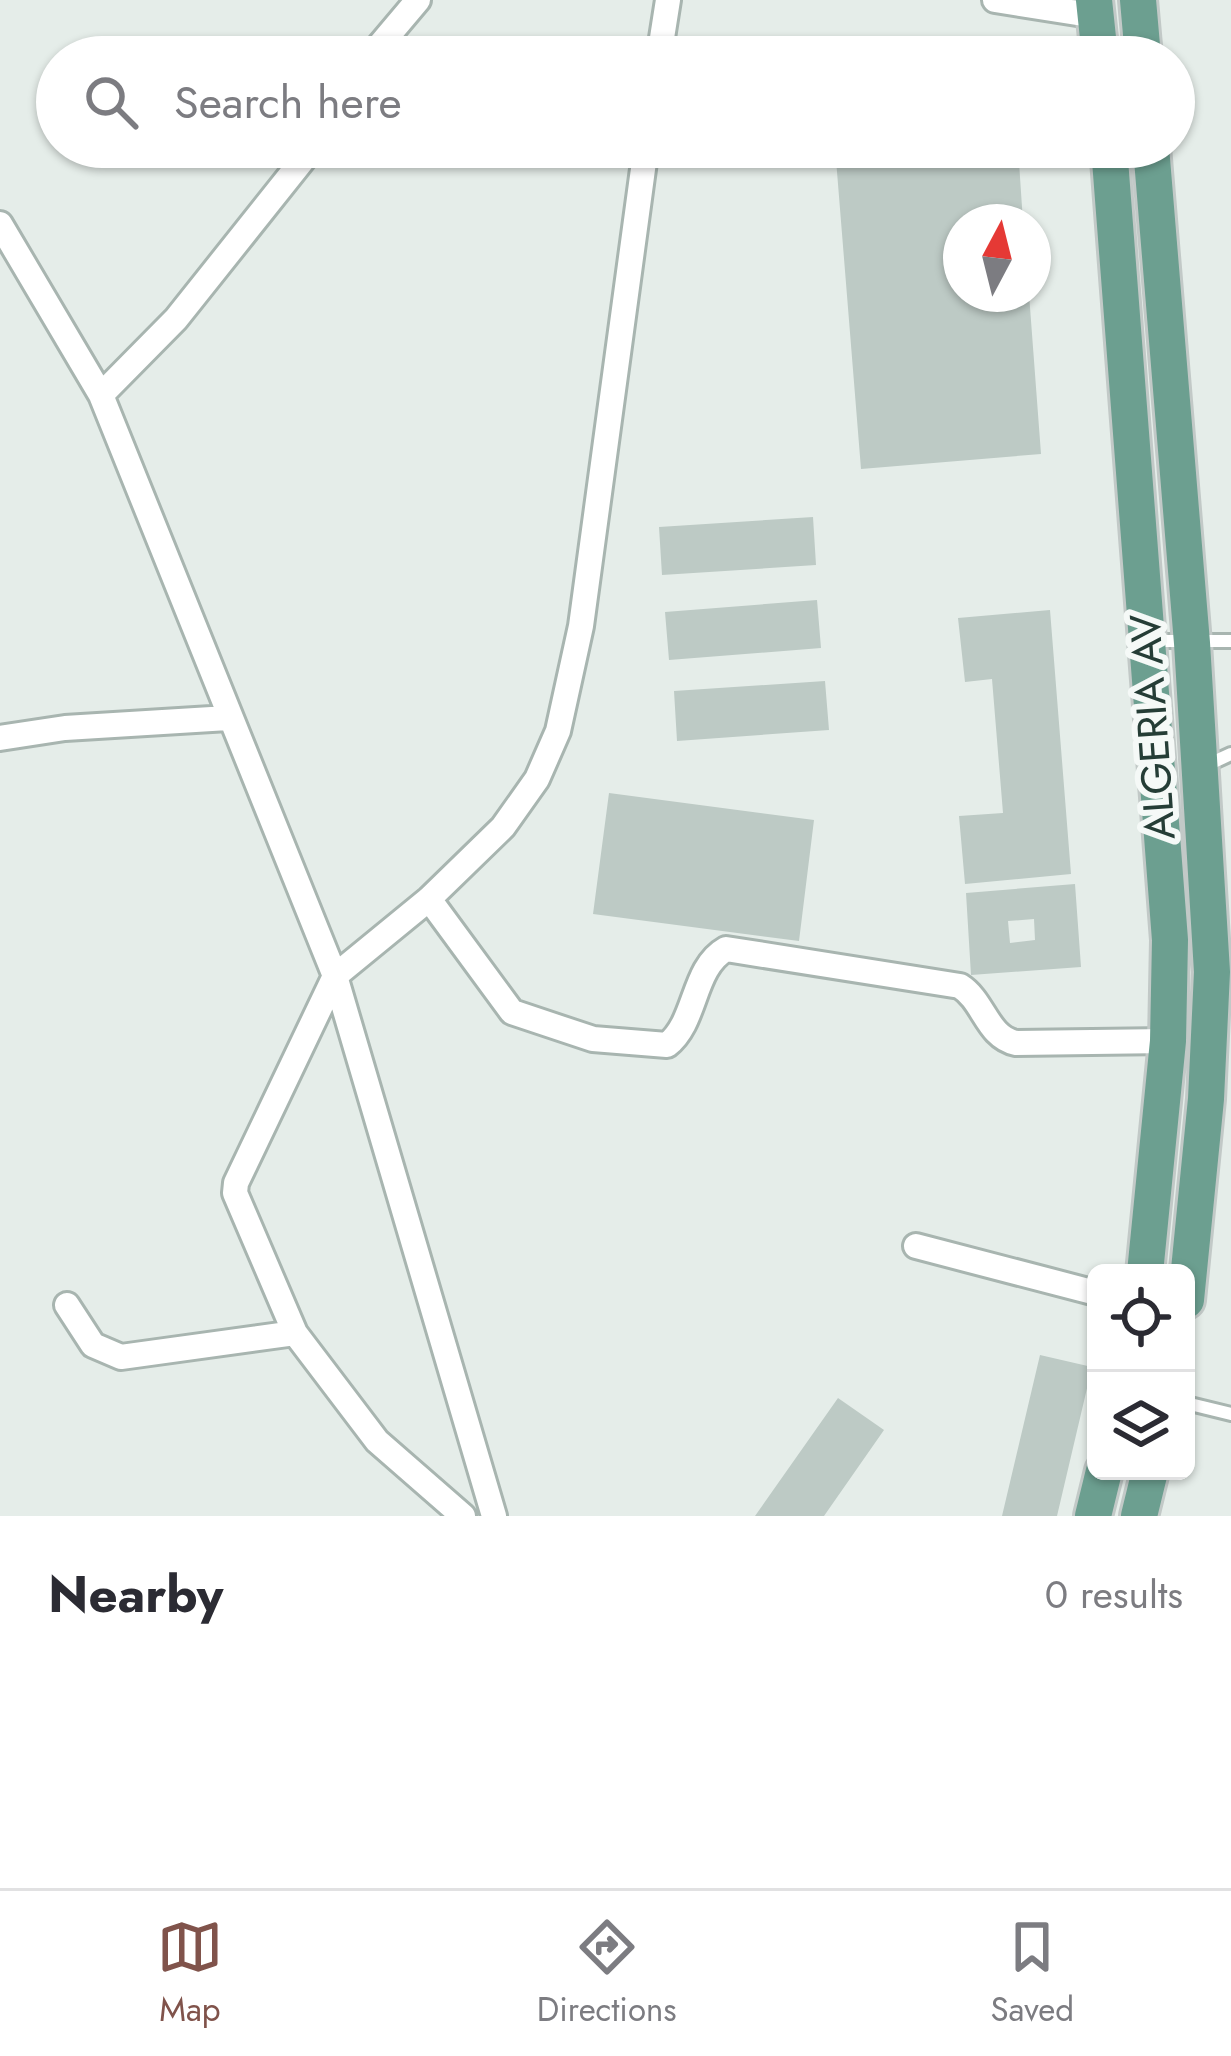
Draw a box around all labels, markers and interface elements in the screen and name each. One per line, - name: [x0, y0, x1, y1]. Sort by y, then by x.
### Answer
- search box: [36, 36, 1195, 168]
- icon: search: [78, 69, 144, 135]
- text: Search here: [174, 70, 402, 135]
- north arrow: [943, 204, 1051, 312]
- street label: ALGERIA AV: [1114, 612, 1191, 842]
- map controls: [1087, 1264, 1195, 1480]
- button: locate: [1087, 1264, 1195, 1372]
- button: layers: [1087, 1372, 1195, 1480]
- text: Nearby: [48, 1557, 223, 1631]
- text: 0 results: [1045, 1566, 1183, 1623]
- tab: Map: [157, 1914, 223, 2033]
- tab: Directions: [537, 1914, 677, 2033]
- tab: Saved: [990, 1914, 1074, 2033]

